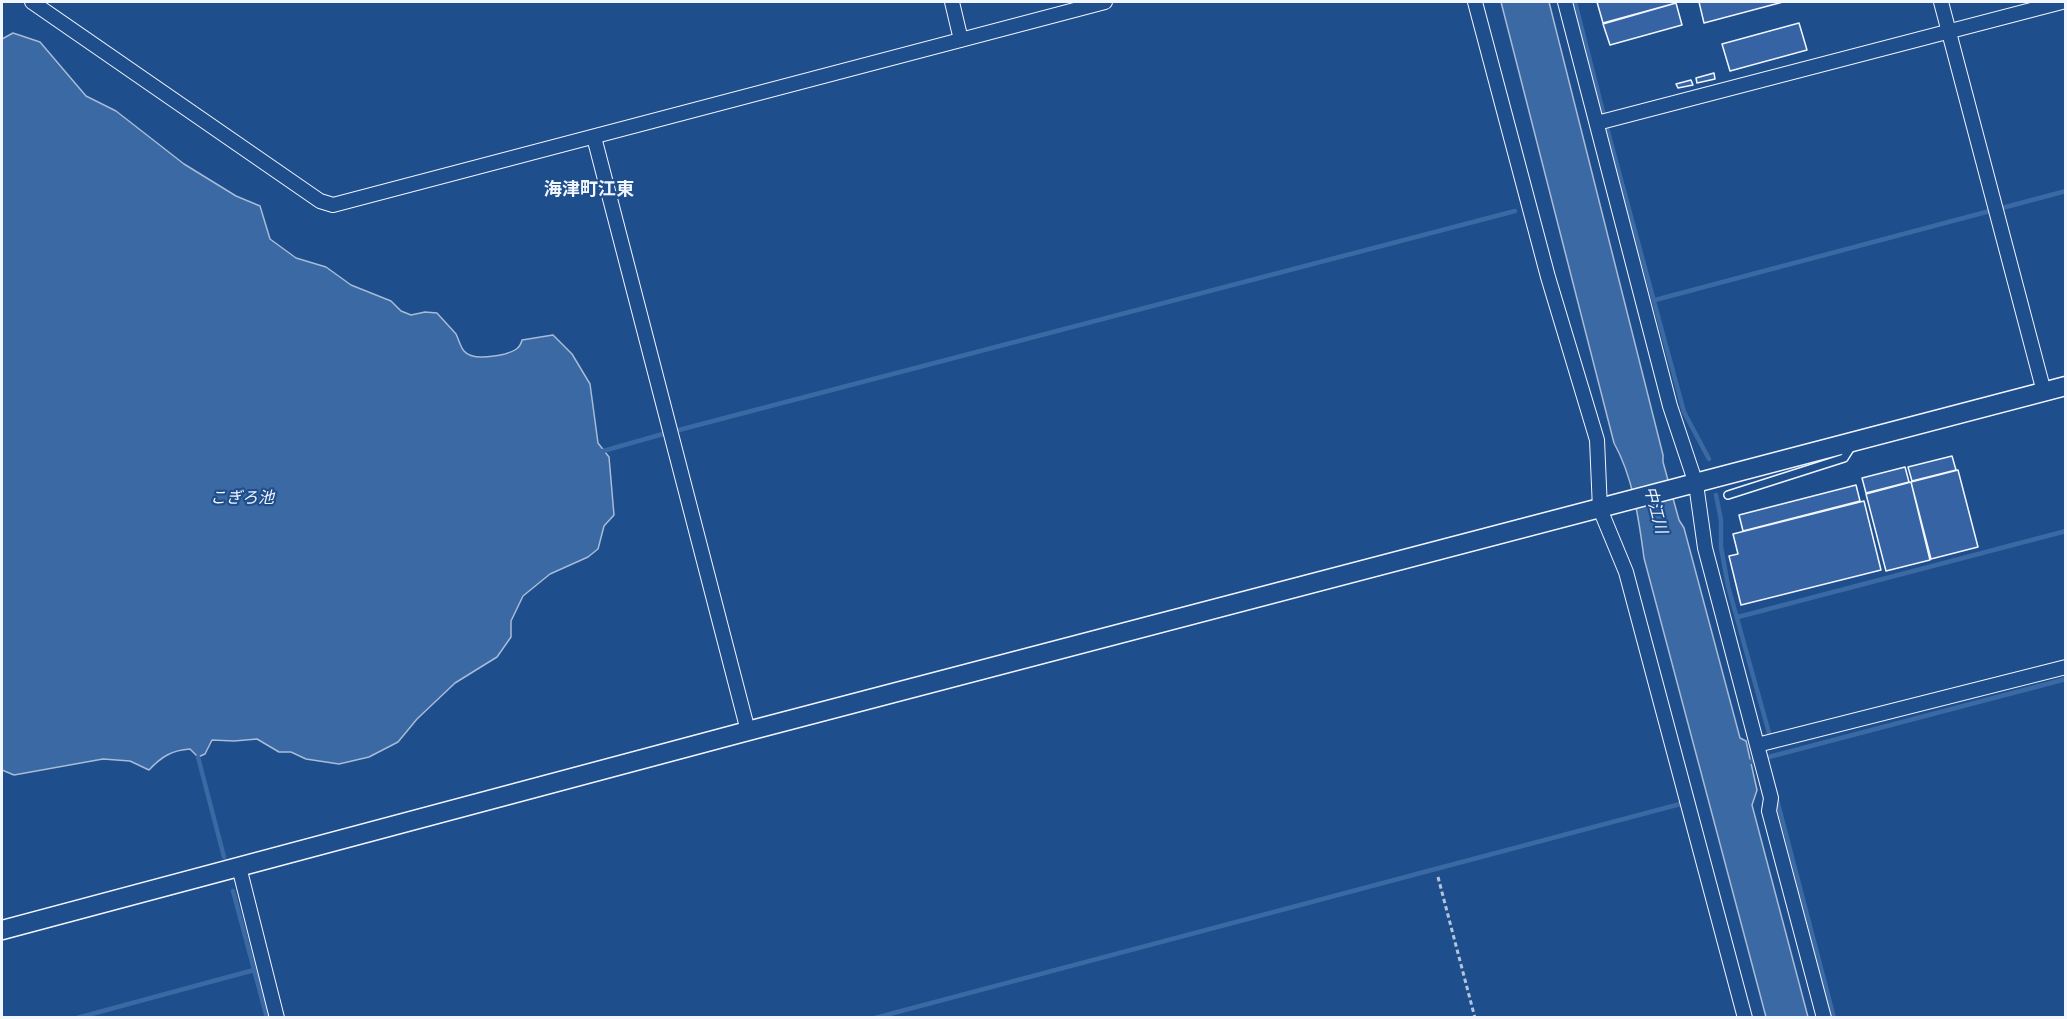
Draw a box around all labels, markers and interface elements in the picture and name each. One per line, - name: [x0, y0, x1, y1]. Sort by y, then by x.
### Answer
- district label: 海津町江東: [544, 179, 634, 201]
- water label: 中江川: [1640, 484, 1670, 536]
- water label: こぎろ池: [210, 489, 274, 509]

